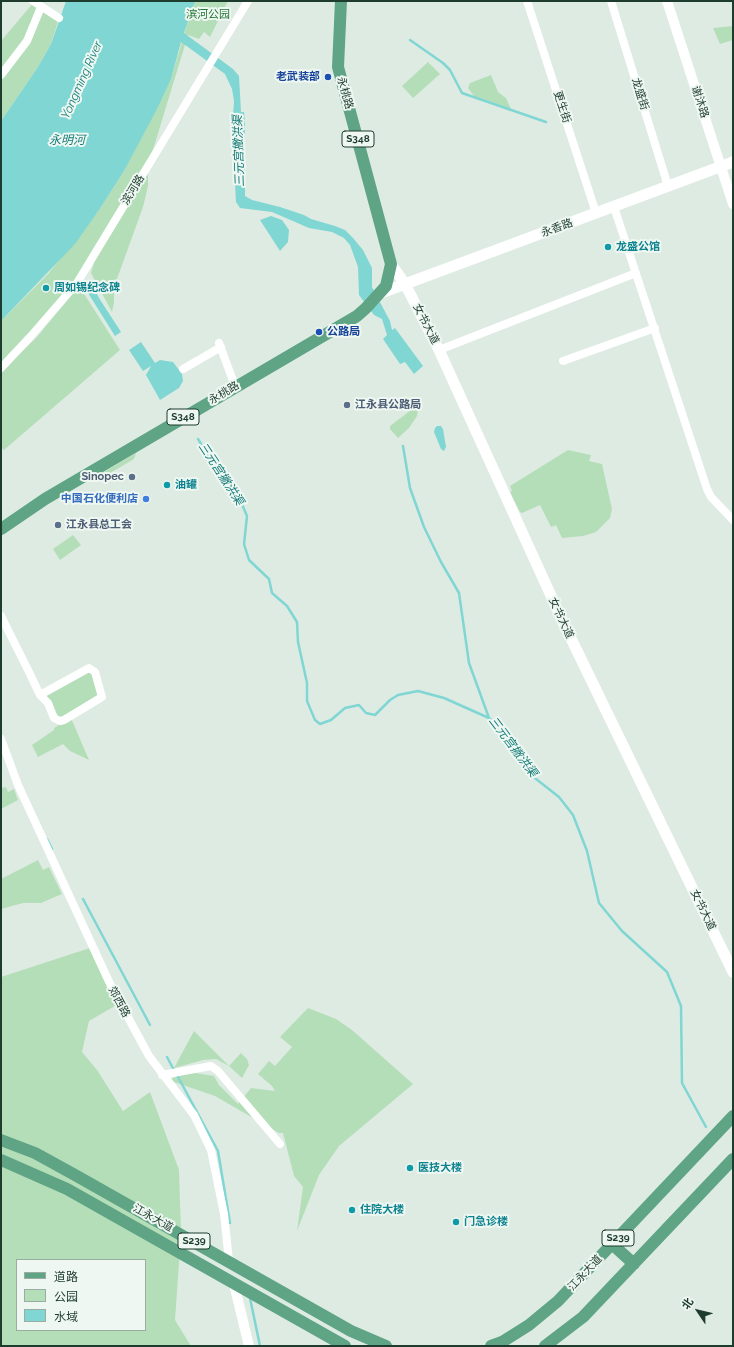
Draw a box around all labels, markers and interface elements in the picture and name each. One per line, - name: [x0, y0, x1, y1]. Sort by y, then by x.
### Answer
- park label: 滨河公园: [186, 8, 230, 22]
- water label: Yongming River: [58, 39, 106, 121]
- place label: 老武装部: [276, 70, 320, 84]
- marker: 老武装部: [323, 72, 333, 82]
- street label: 永桃路: [334, 75, 356, 111]
- street label: 龙盛街: [629, 76, 651, 112]
- street label: 谢沐路: [689, 84, 711, 120]
- street label: 更生街: [551, 89, 573, 125]
- water label: 三元宫撇洪渠: [231, 115, 247, 187]
- road number: S348: [342, 131, 374, 147]
- water label: 永明河: [49, 133, 85, 147]
- street label: 滨河路: [119, 172, 147, 208]
- street label: 永香路: [539, 216, 575, 240]
- place label: 龙盛公馆: [616, 240, 660, 254]
- marker: 龙盛公馆: [603, 242, 613, 252]
- place label: 周如锡纪念碑: [54, 281, 120, 295]
- marker: 周如锡纪念碑: [41, 283, 51, 293]
- street label: 女书大道: [410, 301, 442, 347]
- place label: 公路局: [327, 325, 360, 339]
- marker: 公路局: [314, 327, 324, 337]
- street label: 永桃路: [206, 379, 242, 407]
- place label: 江永县公路局: [355, 398, 421, 412]
- marker: 江永县公路局: [342, 400, 352, 410]
- road number: S348: [167, 409, 199, 425]
- water label: 三元宫撇洪渠: [195, 440, 247, 508]
- place label: Sinopec: [81, 470, 124, 484]
- marker: Sinopec: [127, 472, 137, 482]
- place label: 油罐: [175, 478, 197, 492]
- marker: 油罐: [162, 480, 172, 490]
- place label: 中国石化便利店: [61, 492, 138, 506]
- marker: 中国石化便利店: [141, 494, 151, 504]
- place label: 江永县总工会: [66, 518, 132, 532]
- marker: 江永县总工会: [53, 520, 63, 530]
- street label: 女书大道: [546, 595, 576, 641]
- water label: 三元宫撇洪渠: [486, 714, 540, 780]
- street label: 女书大道: [687, 887, 719, 933]
- street label: 郊西路: [105, 984, 133, 1020]
- place label: 医技大楼: [418, 1161, 462, 1175]
- marker: 医技大楼: [405, 1163, 415, 1173]
- street label: 江永大道: [131, 1202, 175, 1234]
- place label: 住院大楼: [360, 1203, 404, 1217]
- marker: 住院大楼: [347, 1205, 357, 1215]
- place label: 门急诊楼: [464, 1215, 508, 1229]
- marker: 门急诊楼: [451, 1217, 461, 1227]
- road number: S239: [602, 1230, 634, 1246]
- road number: S239: [178, 1233, 210, 1249]
- street label: 江永大道: [565, 1252, 605, 1294]
- legend: [16, 1259, 146, 1331]
- text: 道路: [54, 1270, 78, 1284]
- text: 公园: [54, 1290, 78, 1304]
- north arrow: [678, 1291, 718, 1331]
- text: 北: [679, 1296, 696, 1312]
- text: 水域: [54, 1310, 78, 1324]

